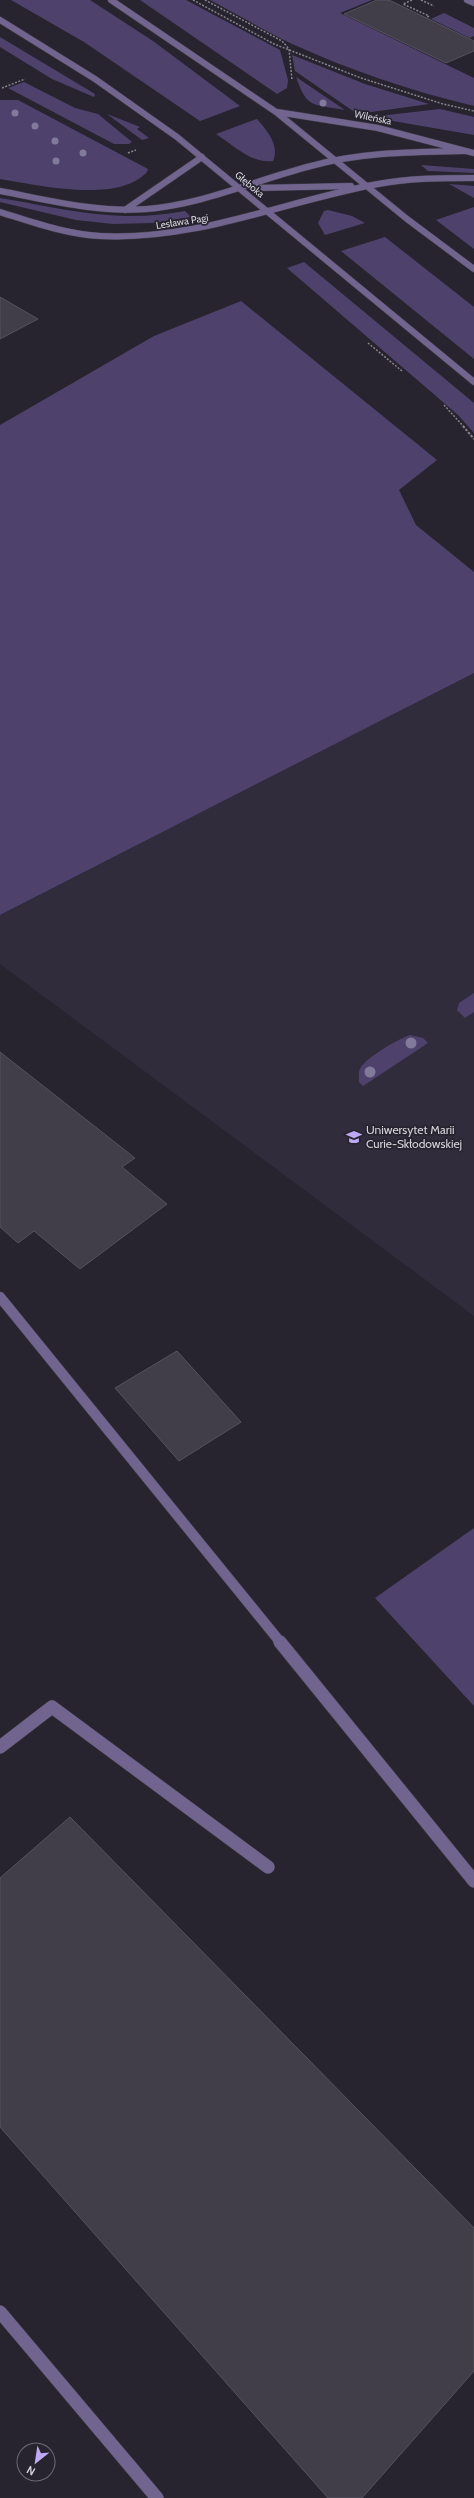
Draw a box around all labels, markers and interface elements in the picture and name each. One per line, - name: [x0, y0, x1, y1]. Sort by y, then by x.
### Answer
- street label: Wileńska: [353, 107, 393, 128]
- street label: Głęboka: [232, 168, 267, 201]
- street label: Lesława Pagi: [155, 211, 209, 232]
- place label: Uniwersytet Marii Curie-Skłodowskiej: [366, 1122, 462, 1151]
- school or university icon: Uniwersytet Marii Curie-Skłodowskiej: [345, 1128, 363, 1146]
- north arrow: [16, 2442, 56, 2482]
- text: N: [24, 2463, 38, 2479]

